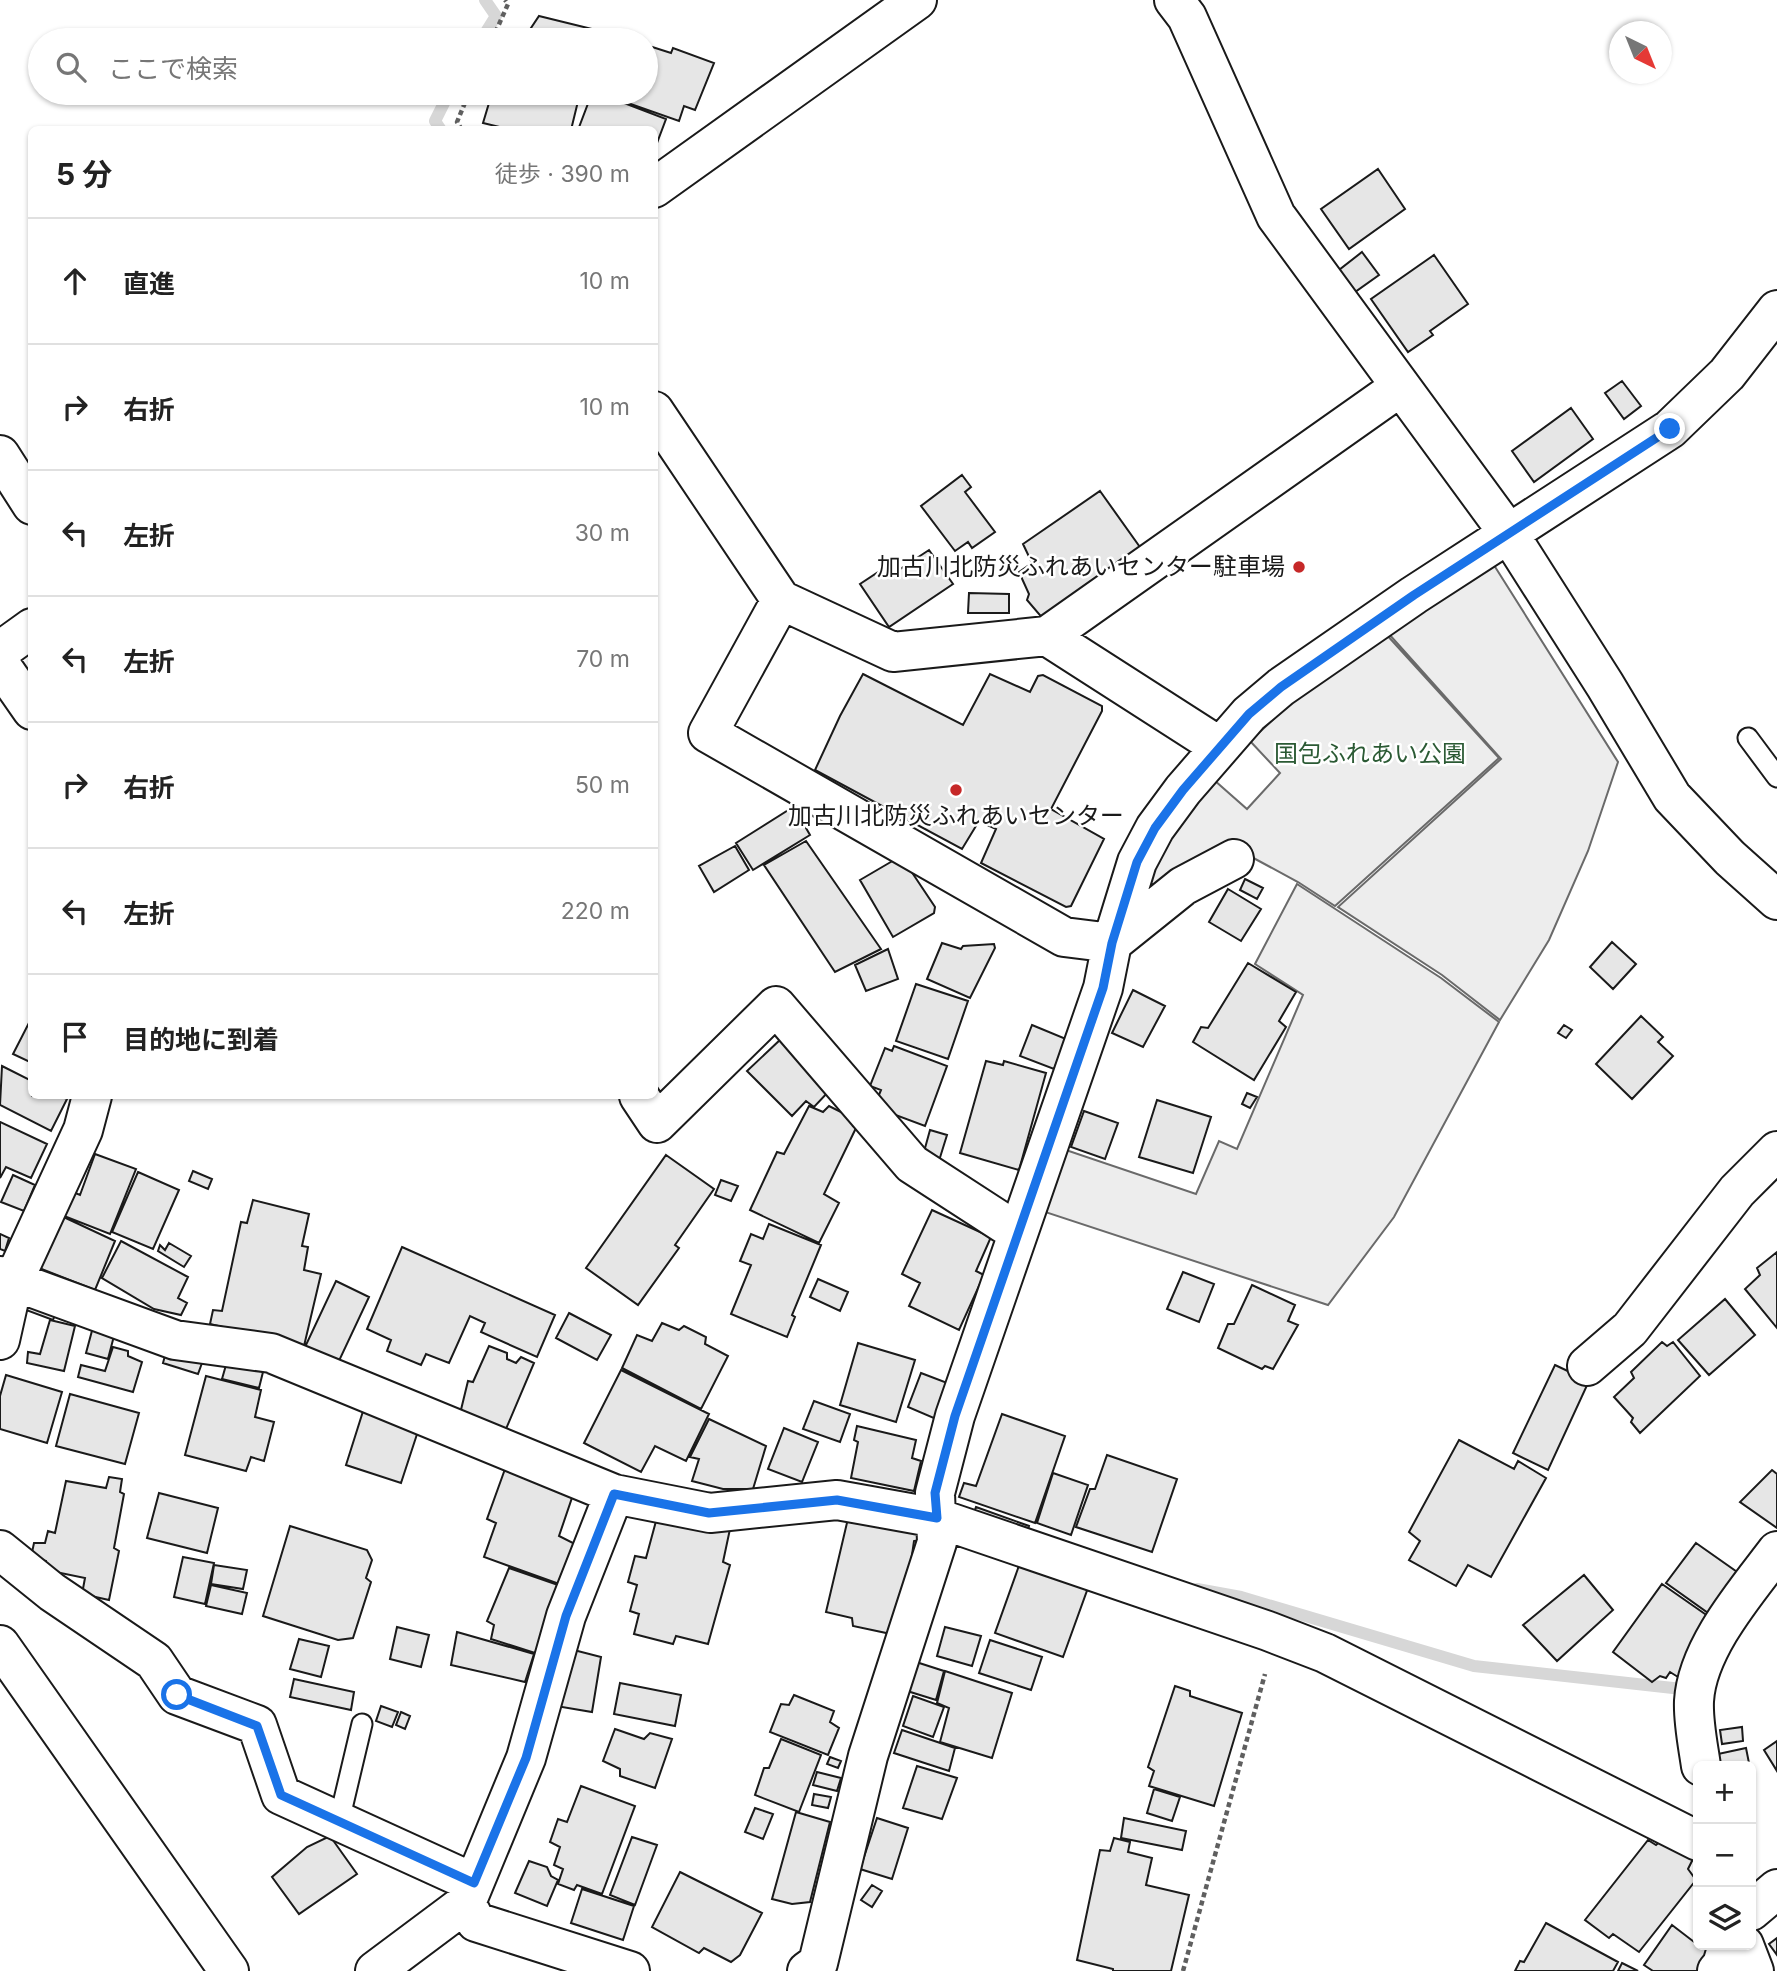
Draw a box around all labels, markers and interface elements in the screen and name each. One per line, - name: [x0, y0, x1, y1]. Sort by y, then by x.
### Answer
- north arrow: [1609, 21, 1672, 84]
- search box: [28, 28, 658, 105]
- icon: search: [52, 48, 90, 86]
- text: ここで検索: [108, 53, 238, 84]
- text: 5 分: [56, 156, 112, 192]
- text: 徒歩 · 390 m: [495, 160, 630, 188]
- icon: ahead: [56, 262, 94, 300]
- text: 10 m: [580, 267, 630, 295]
- text: 直進: [123, 268, 175, 299]
- icon: right: [56, 388, 94, 426]
- text: 10 m: [580, 393, 630, 421]
- text: 右折: [123, 394, 175, 425]
- route end: [1654, 413, 1685, 444]
- icon: left: [56, 514, 94, 552]
- text: 30 m: [575, 519, 630, 547]
- text: 左折: [123, 520, 175, 551]
- place label: 加古川北防災ふれあいセンター駐車場: [877, 552, 1285, 581]
- marker: 加古川北防災ふれあいセンター駐車場: [1291, 559, 1307, 575]
- icon: left: [56, 640, 94, 678]
- text: 70 m: [576, 645, 630, 673]
- text: 左折: [123, 646, 175, 677]
- park label: 国包ふれあい公園: [1274, 739, 1466, 768]
- icon: right: [56, 766, 94, 804]
- text: 50 m: [575, 771, 630, 799]
- text: 右折: [123, 772, 175, 803]
- marker: 加古川北防災ふれあいセンター: [948, 782, 964, 798]
- place label: 加古川北防災ふれあいセンター: [788, 801, 1124, 830]
- icon: left: [56, 892, 94, 930]
- text: 220 m: [561, 897, 630, 925]
- text: 左折: [123, 898, 175, 929]
- icon: arrive: [56, 1018, 94, 1056]
- text: 目的地に到着: [123, 1024, 279, 1055]
- route start: [161, 1679, 192, 1710]
- map controls: [1693, 1761, 1756, 1950]
- button: +: [1693, 1761, 1756, 1824]
- button: −: [1693, 1824, 1756, 1887]
- button: layers: [1693, 1887, 1756, 1950]

